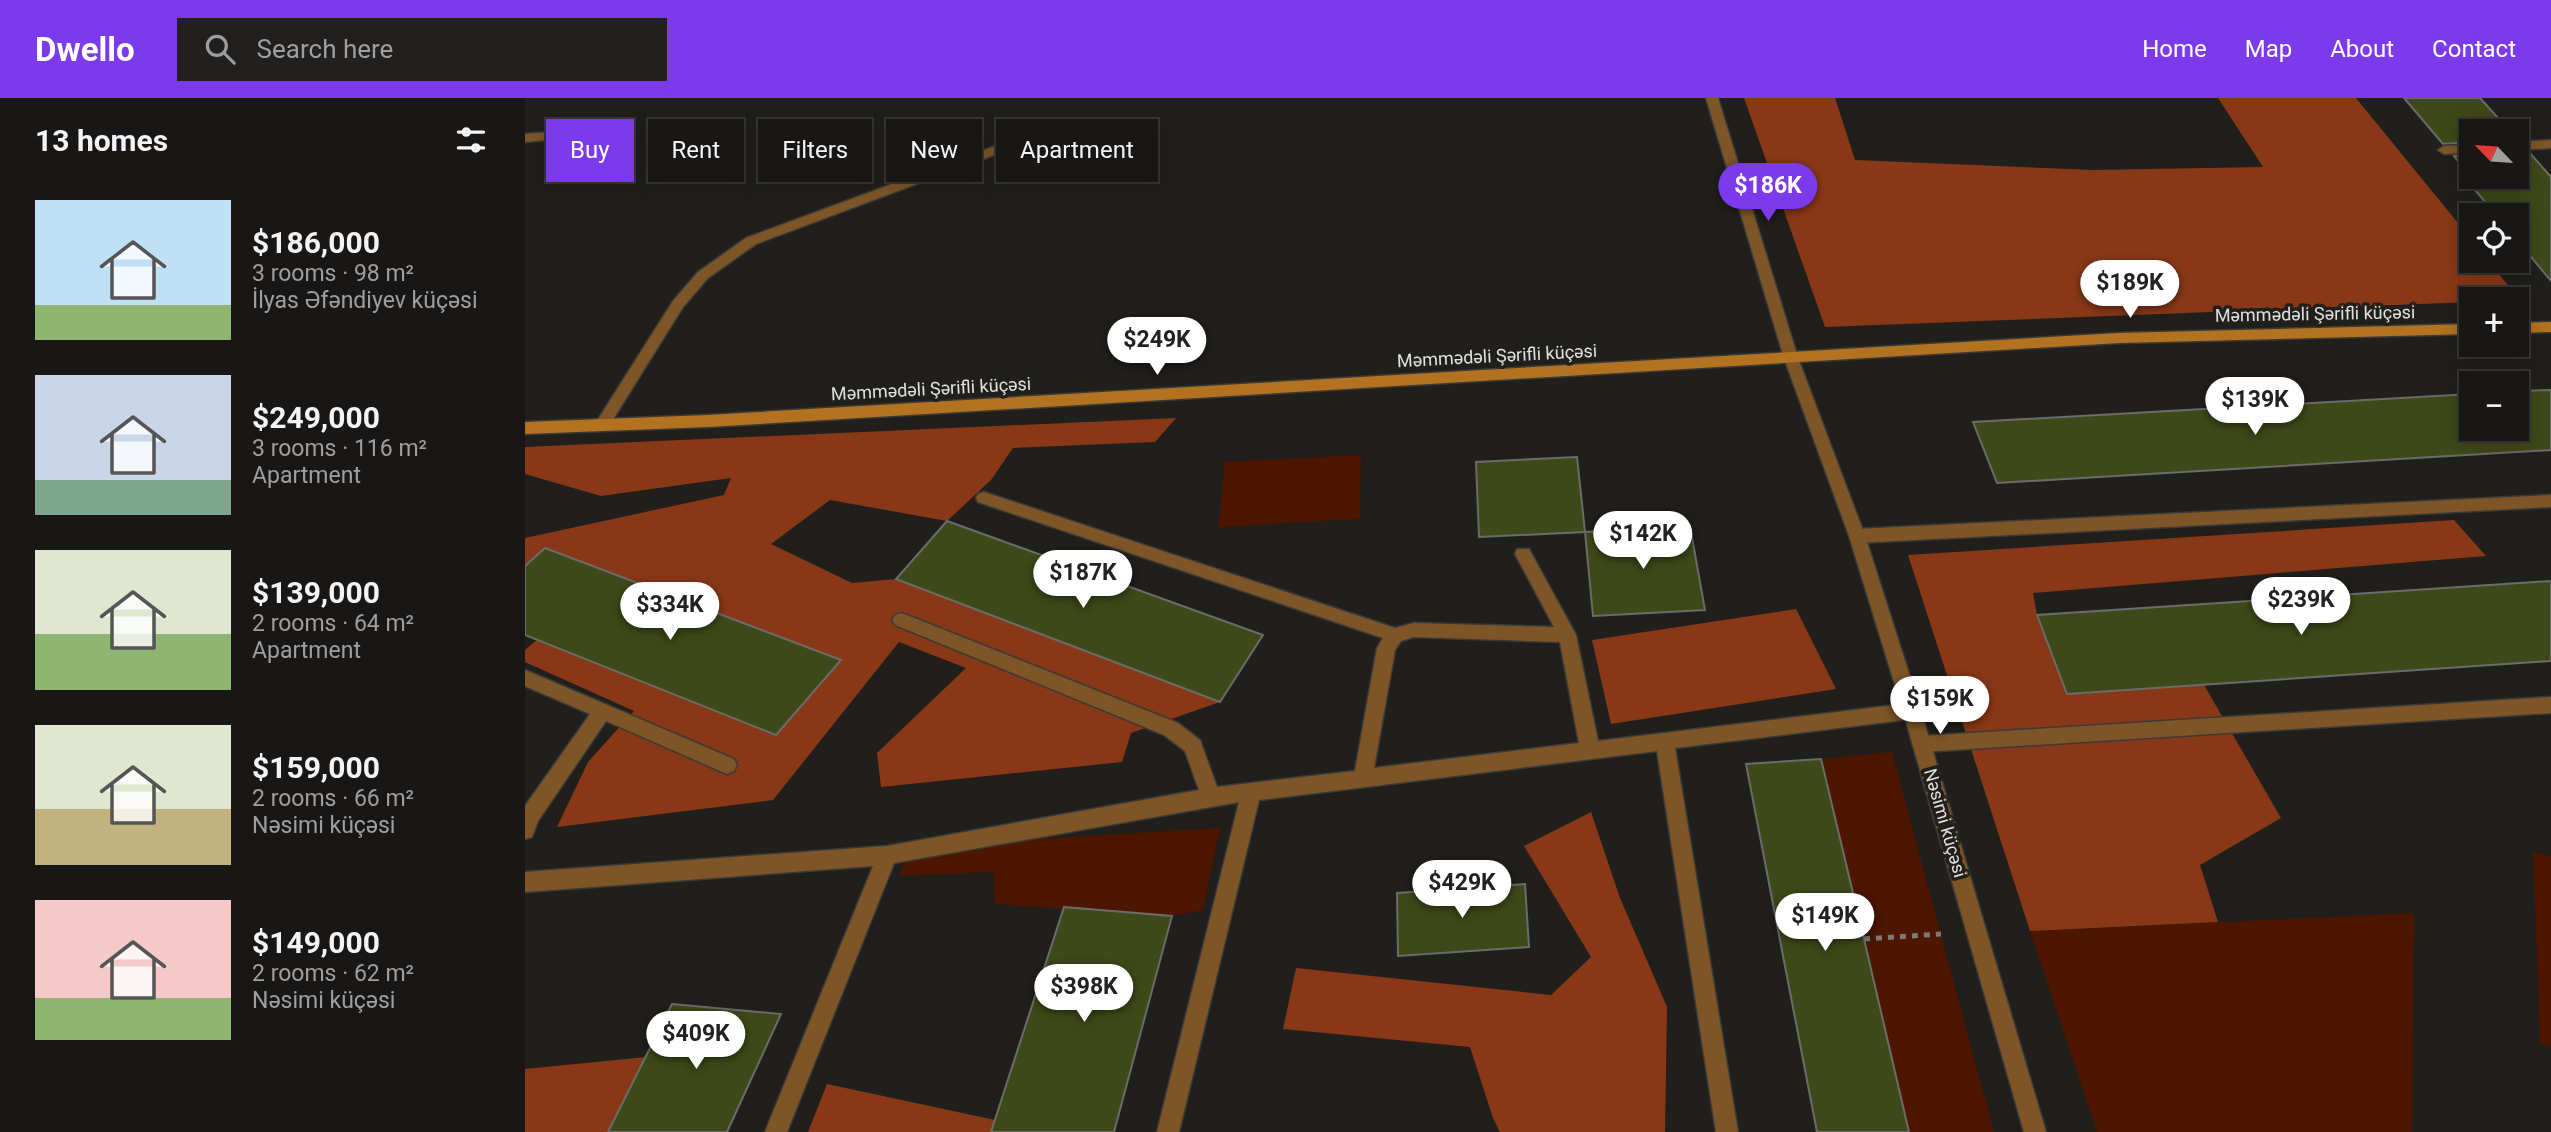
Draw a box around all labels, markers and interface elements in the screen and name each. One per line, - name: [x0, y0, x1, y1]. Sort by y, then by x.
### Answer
- search box: [177, 18, 667, 81]
- text: Dwello: [35, 30, 135, 69]
- icon: search: [201, 30, 239, 68]
- text: Search here: [257, 34, 393, 64]
- text: Home: [2142, 35, 2207, 63]
- text: Map: [2245, 35, 2292, 63]
- text: About: [2330, 35, 2394, 63]
- text: Contact: [2432, 35, 2516, 63]
- chip: Buy: [546, 119, 634, 182]
- chip: Rent: [648, 119, 744, 182]
- chip: Filters: [758, 119, 872, 182]
- chip: New: [886, 119, 982, 182]
- chip: Apartment: [996, 119, 1158, 182]
- north arrow: [2459, 119, 2529, 189]
- map controls: [2459, 119, 2529, 441]
- icon: filters: [452, 121, 490, 159]
- text: 13 homes: [35, 123, 168, 158]
- pin: $186K: [1719, 164, 1817, 223]
- text: $186K: [1734, 172, 1802, 199]
- button: locate: [2459, 203, 2529, 273]
- text: $186,000: [252, 225, 380, 260]
- icon: home: [91, 228, 175, 312]
- text: 3 rooms · 98 m²: [252, 260, 414, 287]
- pin: $189K: [2081, 260, 2179, 320]
- text: $189K: [2096, 269, 2164, 296]
- text: İlyas Əfəndiyev küçəsi: [252, 287, 478, 314]
- button: +: [2459, 287, 2529, 357]
- street label: Məmmədəli Şərifli küçəsi: [2215, 301, 2415, 326]
- pin: $249K: [1108, 317, 1206, 377]
- text: $249K: [1123, 326, 1191, 353]
- street label: Məmmədəli Şərifli küçəsi: [1396, 340, 1598, 371]
- button: −: [2459, 371, 2529, 441]
- street label: Məmmədəli Şərifli küçəsi: [830, 373, 1032, 404]
- pin: $139K: [2206, 378, 2304, 437]
- text: $139K: [2221, 386, 2289, 413]
- text: $249,000: [252, 400, 380, 435]
- icon: home: [91, 403, 175, 487]
- text: 3 rooms · 116 m²: [252, 435, 427, 462]
- text: Apartment: [252, 462, 361, 489]
- pin: $142K: [1594, 512, 1692, 571]
- text: $142K: [1609, 520, 1677, 547]
- pin: $187K: [1034, 550, 1132, 610]
- text: $187K: [1049, 559, 1117, 586]
- text: $139,000: [252, 575, 380, 610]
- icon: home: [91, 578, 175, 662]
- pin: $239K: [2252, 578, 2350, 637]
- pin: $334K: [621, 582, 719, 642]
- text: $239K: [2267, 586, 2335, 613]
- text: $334K: [636, 591, 704, 618]
- text: 2 rooms · 64 m²: [252, 610, 414, 637]
- text: Apartment: [252, 637, 361, 664]
- pin: $159K: [1891, 676, 1989, 736]
- text: $159K: [1906, 685, 1974, 712]
- text: $159,000: [252, 750, 380, 785]
- icon: home: [91, 753, 175, 837]
- street label: Nəsimi küçəsi: [1920, 766, 1971, 880]
- text: 2 rooms · 66 m²: [252, 785, 414, 812]
- text: Nəsimi küçəsi: [252, 812, 395, 839]
- pin: $429K: [1413, 860, 1511, 920]
- text: $429K: [1428, 869, 1496, 896]
- pin: $149K: [1776, 894, 1874, 953]
- text: $149K: [1791, 902, 1859, 929]
- text: $149,000: [252, 925, 380, 960]
- icon: home: [91, 928, 175, 1012]
- text: 2 rooms · 62 m²: [252, 960, 414, 987]
- pin: $398K: [1035, 964, 1133, 1024]
- text: $398K: [1050, 973, 1118, 1000]
- text: Nəsimi küçəsi: [252, 987, 395, 1014]
- pin: $409K: [647, 1012, 745, 1071]
- text: $409K: [662, 1020, 730, 1047]

